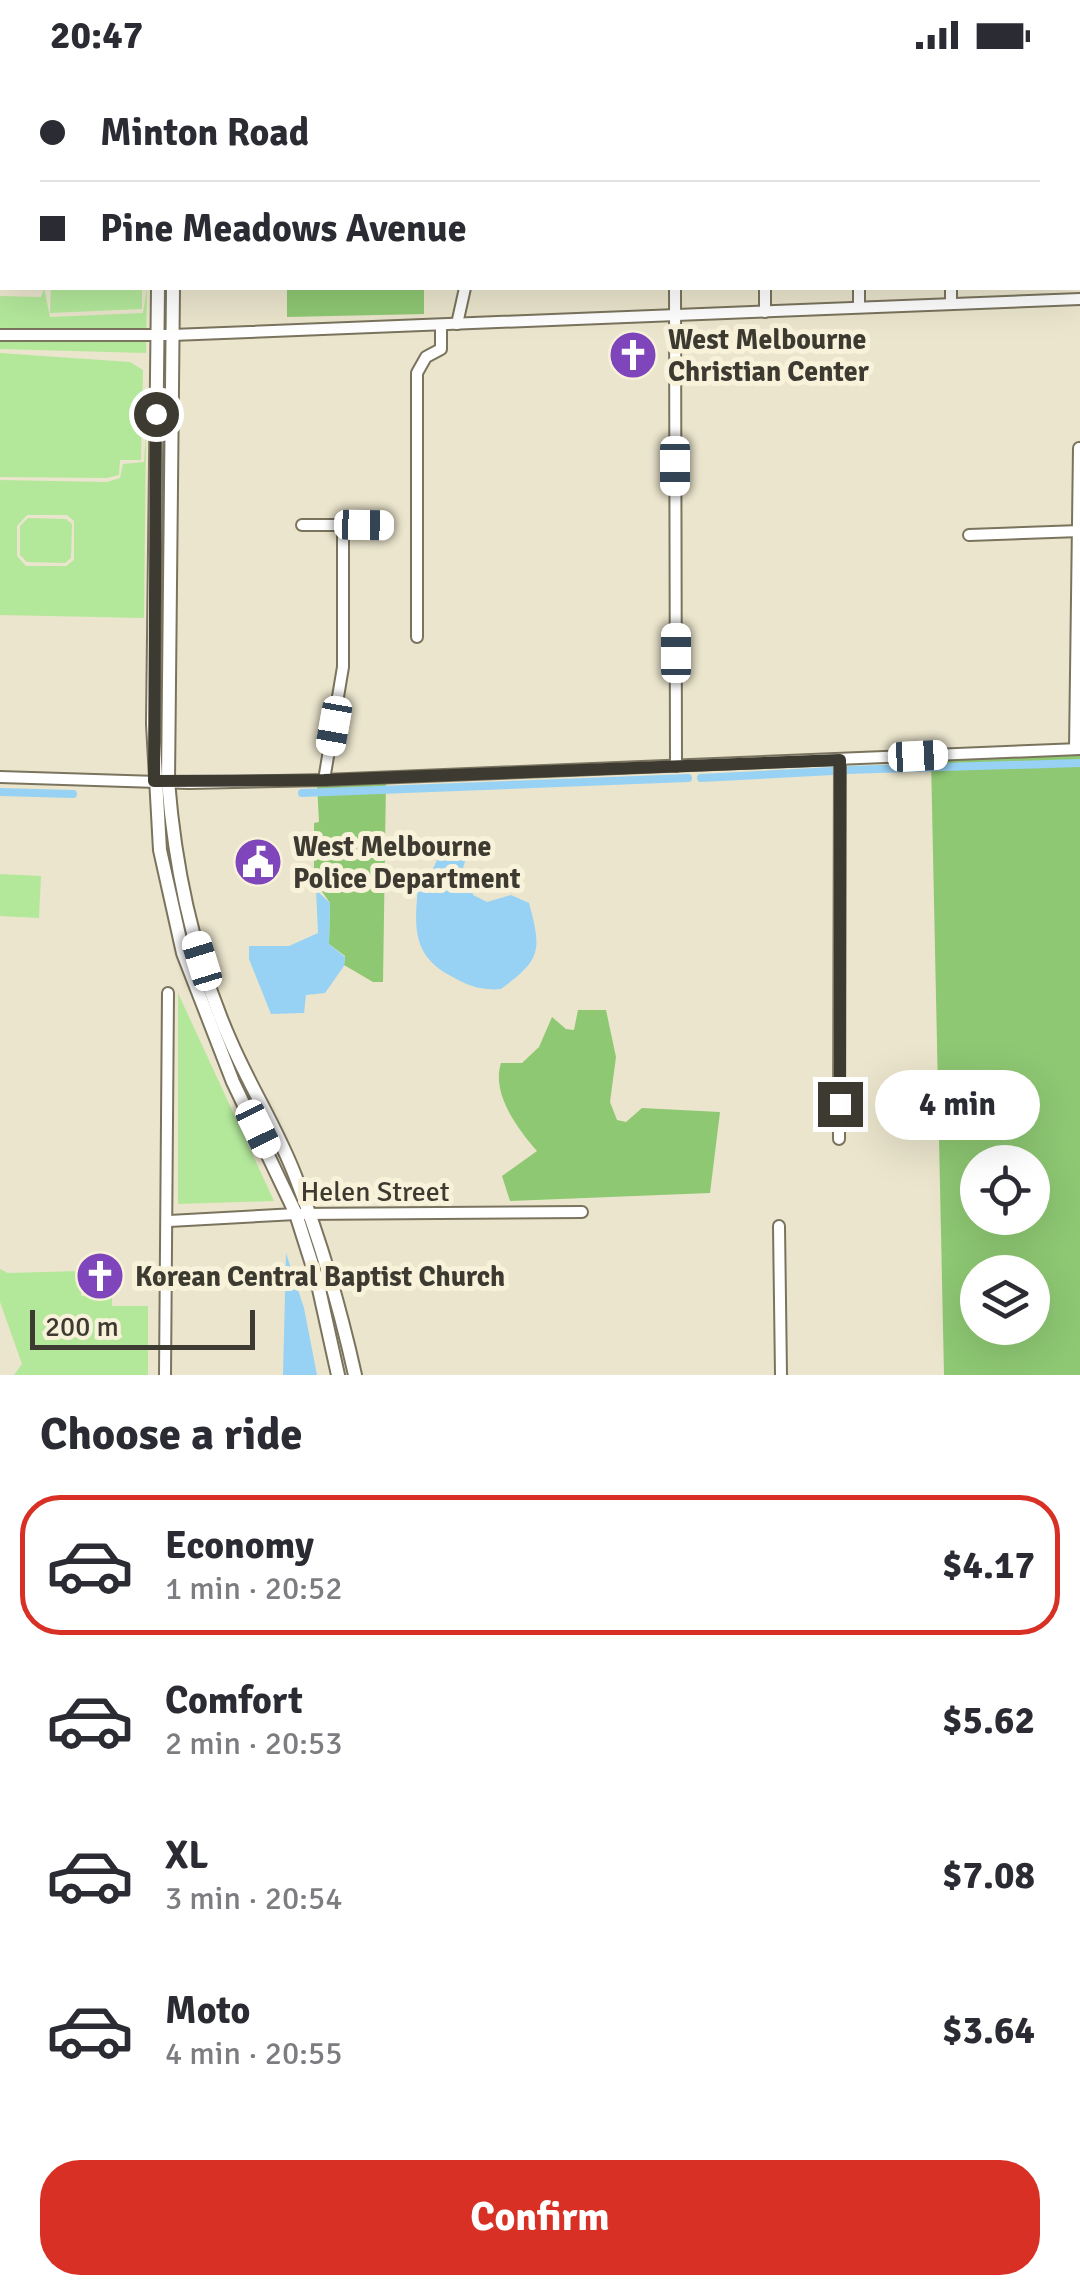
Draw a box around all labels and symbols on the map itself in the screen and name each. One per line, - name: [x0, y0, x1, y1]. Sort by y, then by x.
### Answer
- place label: West Melbourne Christian Center: [668, 323, 870, 389]
- church icon: West Melbourne Christian Center: [607, 329, 659, 381]
- route start: [134, 392, 179, 437]
- car: [660, 436, 690, 496]
- car: [334, 509, 394, 541]
- car: [661, 623, 691, 683]
- car: [314, 694, 354, 758]
- car: [887, 739, 949, 773]
- place label: West Melbourne Police Department: [293, 830, 521, 896]
- public building icon: West Melbourne Police Department: [232, 836, 284, 888]
- car: [179, 928, 225, 994]
- callout: 4 min: [875, 1069, 1040, 1139]
- route end: [818, 1082, 863, 1127]
- car: [231, 1095, 285, 1163]
- street label: Helen Street: [300, 1175, 450, 1209]
- church icon: Korean Central Baptist Church: [74, 1250, 126, 1302]
- place label: Korean Central Baptist Church: [135, 1260, 505, 1294]
- scale bar: [30, 1305, 255, 1350]

